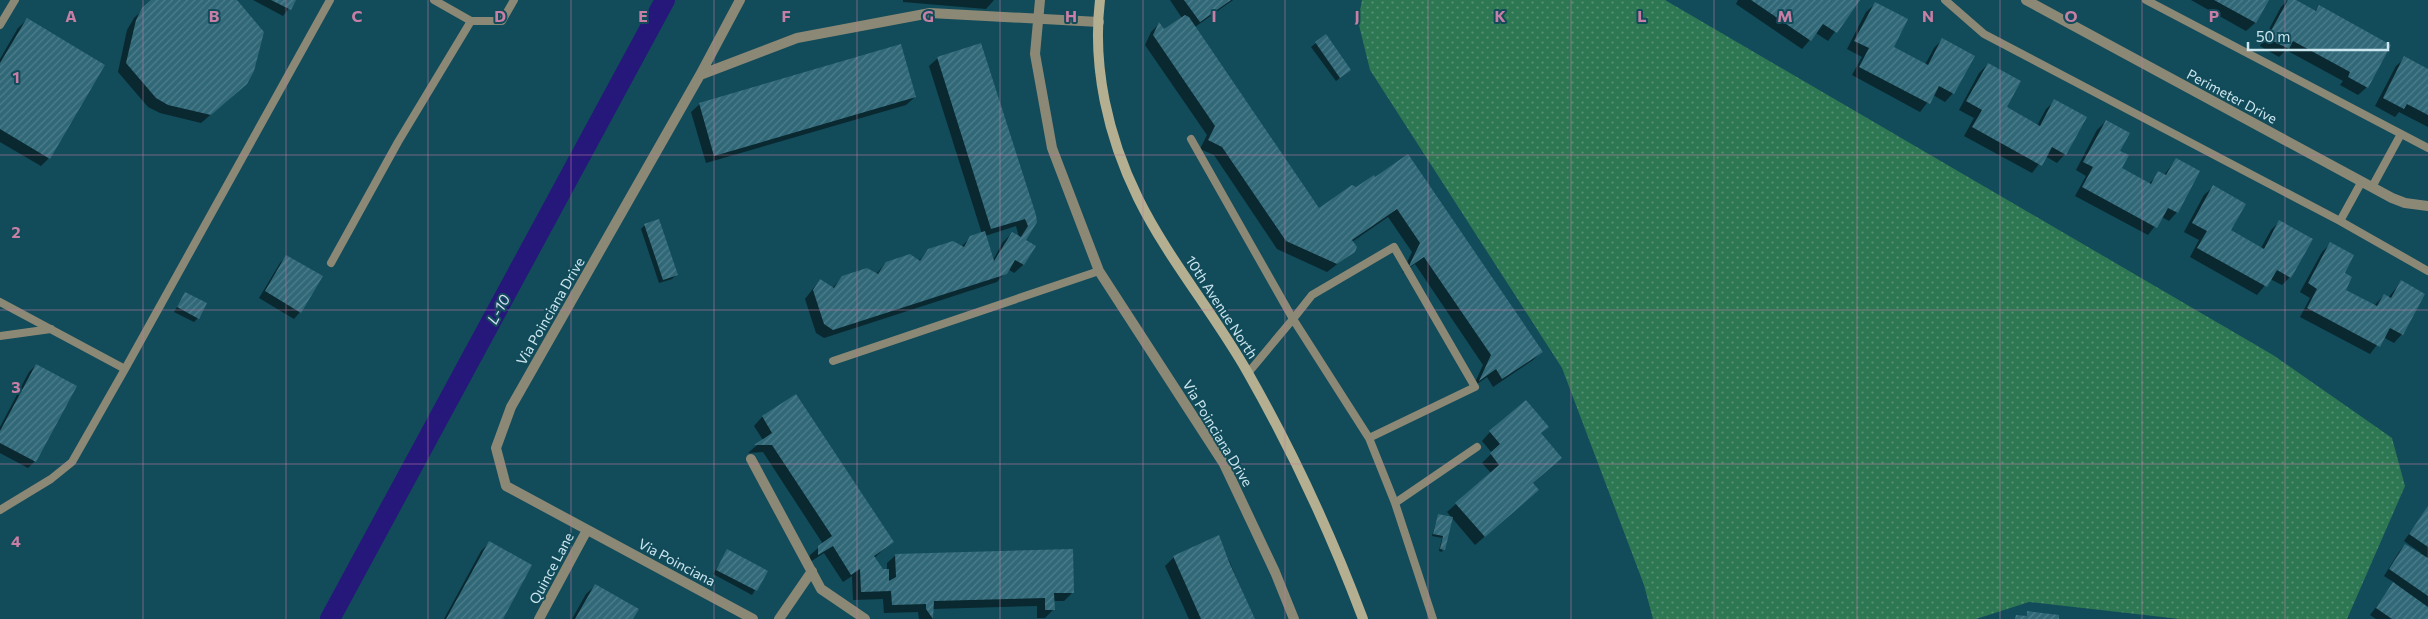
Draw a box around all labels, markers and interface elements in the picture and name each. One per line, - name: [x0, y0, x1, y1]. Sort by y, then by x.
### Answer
- text: A: [65, 6, 77, 25]
- text: B: [209, 6, 220, 25]
- text: C: [352, 6, 363, 25]
- text: D: [494, 6, 506, 25]
- text: E: [638, 6, 648, 25]
- text: F: [781, 6, 791, 25]
- text: G: [922, 6, 934, 25]
- text: H: [1065, 6, 1077, 25]
- text: I: [1211, 6, 1217, 25]
- text: J: [1354, 6, 1360, 25]
- text: K: [1494, 6, 1506, 25]
- text: L: [1637, 6, 1647, 25]
- text: M: [1777, 6, 1793, 25]
- text: N: [1922, 6, 1934, 25]
- text: O: [2064, 6, 2078, 25]
- text: P: [2209, 6, 2219, 25]
- scale bar: [2248, 20, 2388, 52]
- text: 50 m: [2256, 27, 2290, 45]
- street label: Perimeter Drive: [2184, 65, 2280, 127]
- text: 1: [12, 67, 20, 86]
- text: 2: [11, 222, 21, 241]
- street label: 10th Avenue North: [1182, 252, 1262, 362]
- street label: Via Poinciana Drive: [512, 254, 588, 368]
- water label: L-10: [483, 291, 513, 327]
- text: 3: [11, 377, 21, 396]
- street label: Via Poinciana Drive: [1179, 377, 1257, 489]
- street label: Quince Lane: [525, 529, 577, 607]
- text: 4: [11, 531, 21, 550]
- street label: Via Poinciana: [636, 535, 718, 589]

